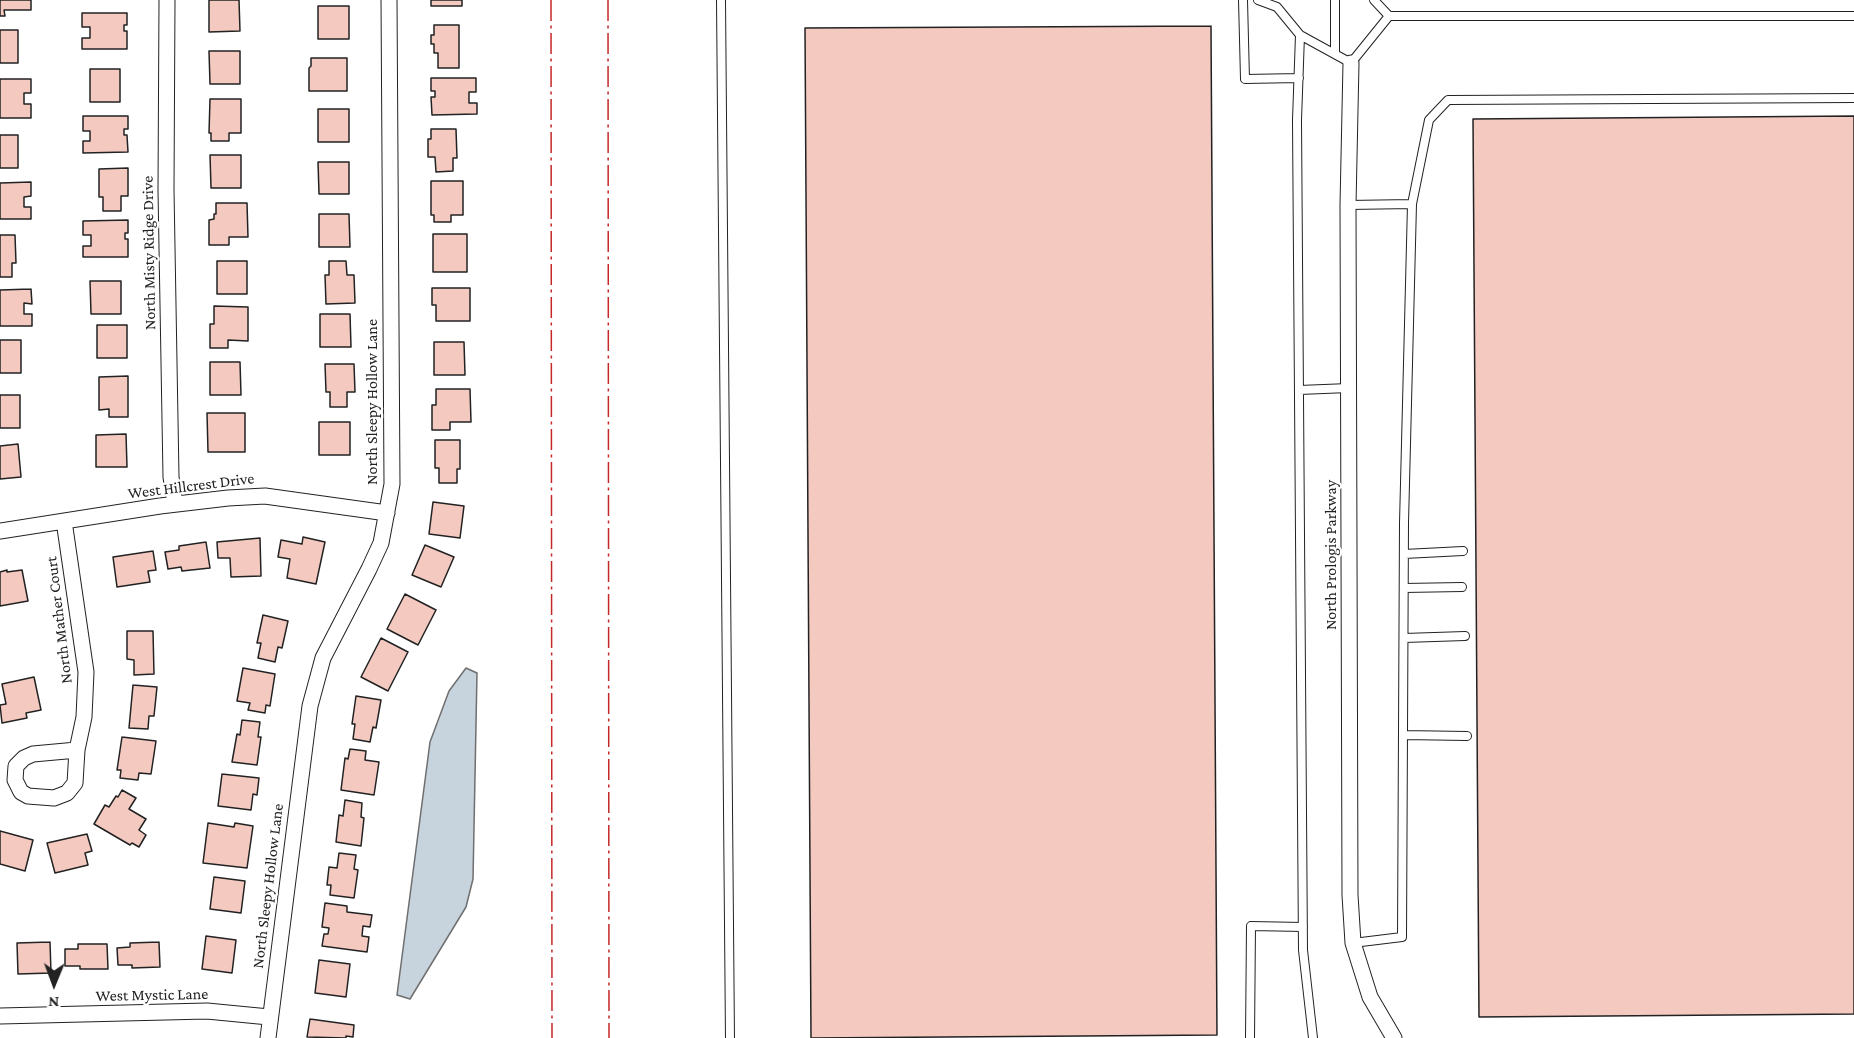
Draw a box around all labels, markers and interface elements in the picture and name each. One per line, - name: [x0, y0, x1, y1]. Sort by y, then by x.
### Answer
- street label: North Misty Ridge Drive: [138, 176, 160, 330]
- street label: North Sleepy Hollow Lane: [362, 319, 382, 485]
- street label: West Hillcrest Drive: [127, 469, 255, 503]
- street label: North Prologis Parkway: [1321, 480, 1341, 630]
- street label: North Mather Court: [42, 555, 76, 685]
- street label: North Sleepy Hollow Lane: [248, 802, 288, 970]
- north arrow: [24, 954, 84, 1014]
- street label: West Mystic Lane: [96, 984, 208, 1006]
- text: N: [48, 994, 59, 1011]

